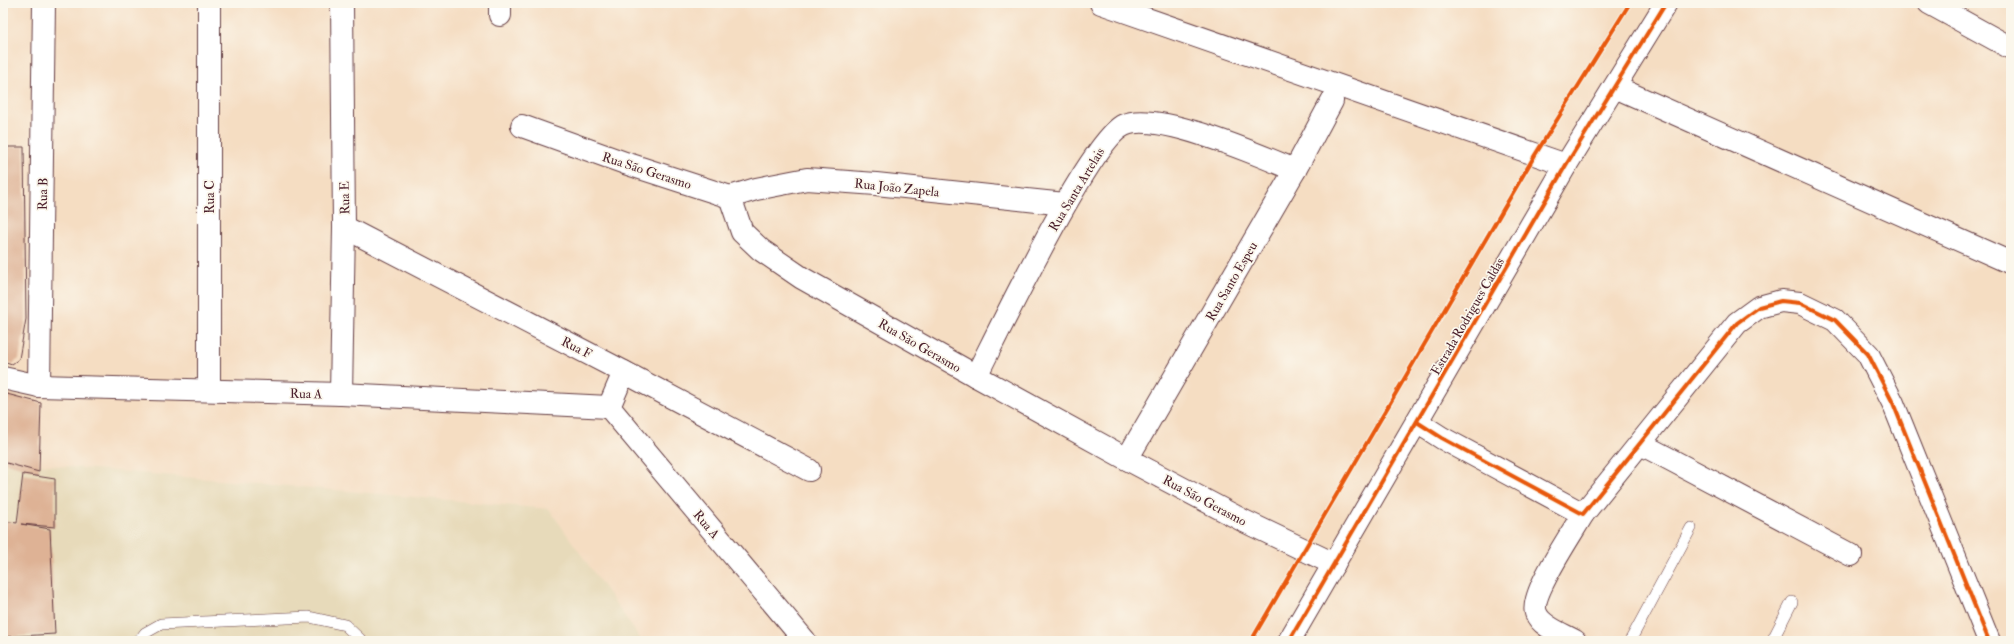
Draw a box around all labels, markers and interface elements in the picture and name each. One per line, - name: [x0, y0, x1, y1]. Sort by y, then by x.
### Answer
- street label: Rua Santa Artelais: [1046, 144, 1108, 234]
- street label: Rua São Gerasmo: [600, 149, 693, 193]
- street label: Rua João Zapela: [854, 176, 941, 201]
- street label: Rua B: [35, 178, 51, 210]
- street label: Rua C: [202, 180, 218, 214]
- street label: Rua E: [337, 181, 353, 215]
- street label: Rua Santo Espeu: [1203, 239, 1262, 324]
- street label: Estrada Rodrigues Caldas: [1428, 254, 1508, 378]
- street label: Rua São Gerasmo: [875, 316, 964, 376]
- street label: Rua F: [559, 333, 594, 362]
- street label: Rua A: [290, 386, 323, 402]
- street label: Rua São Gerasmo: [1160, 472, 1249, 530]
- street label: Rua A: [690, 507, 723, 543]

